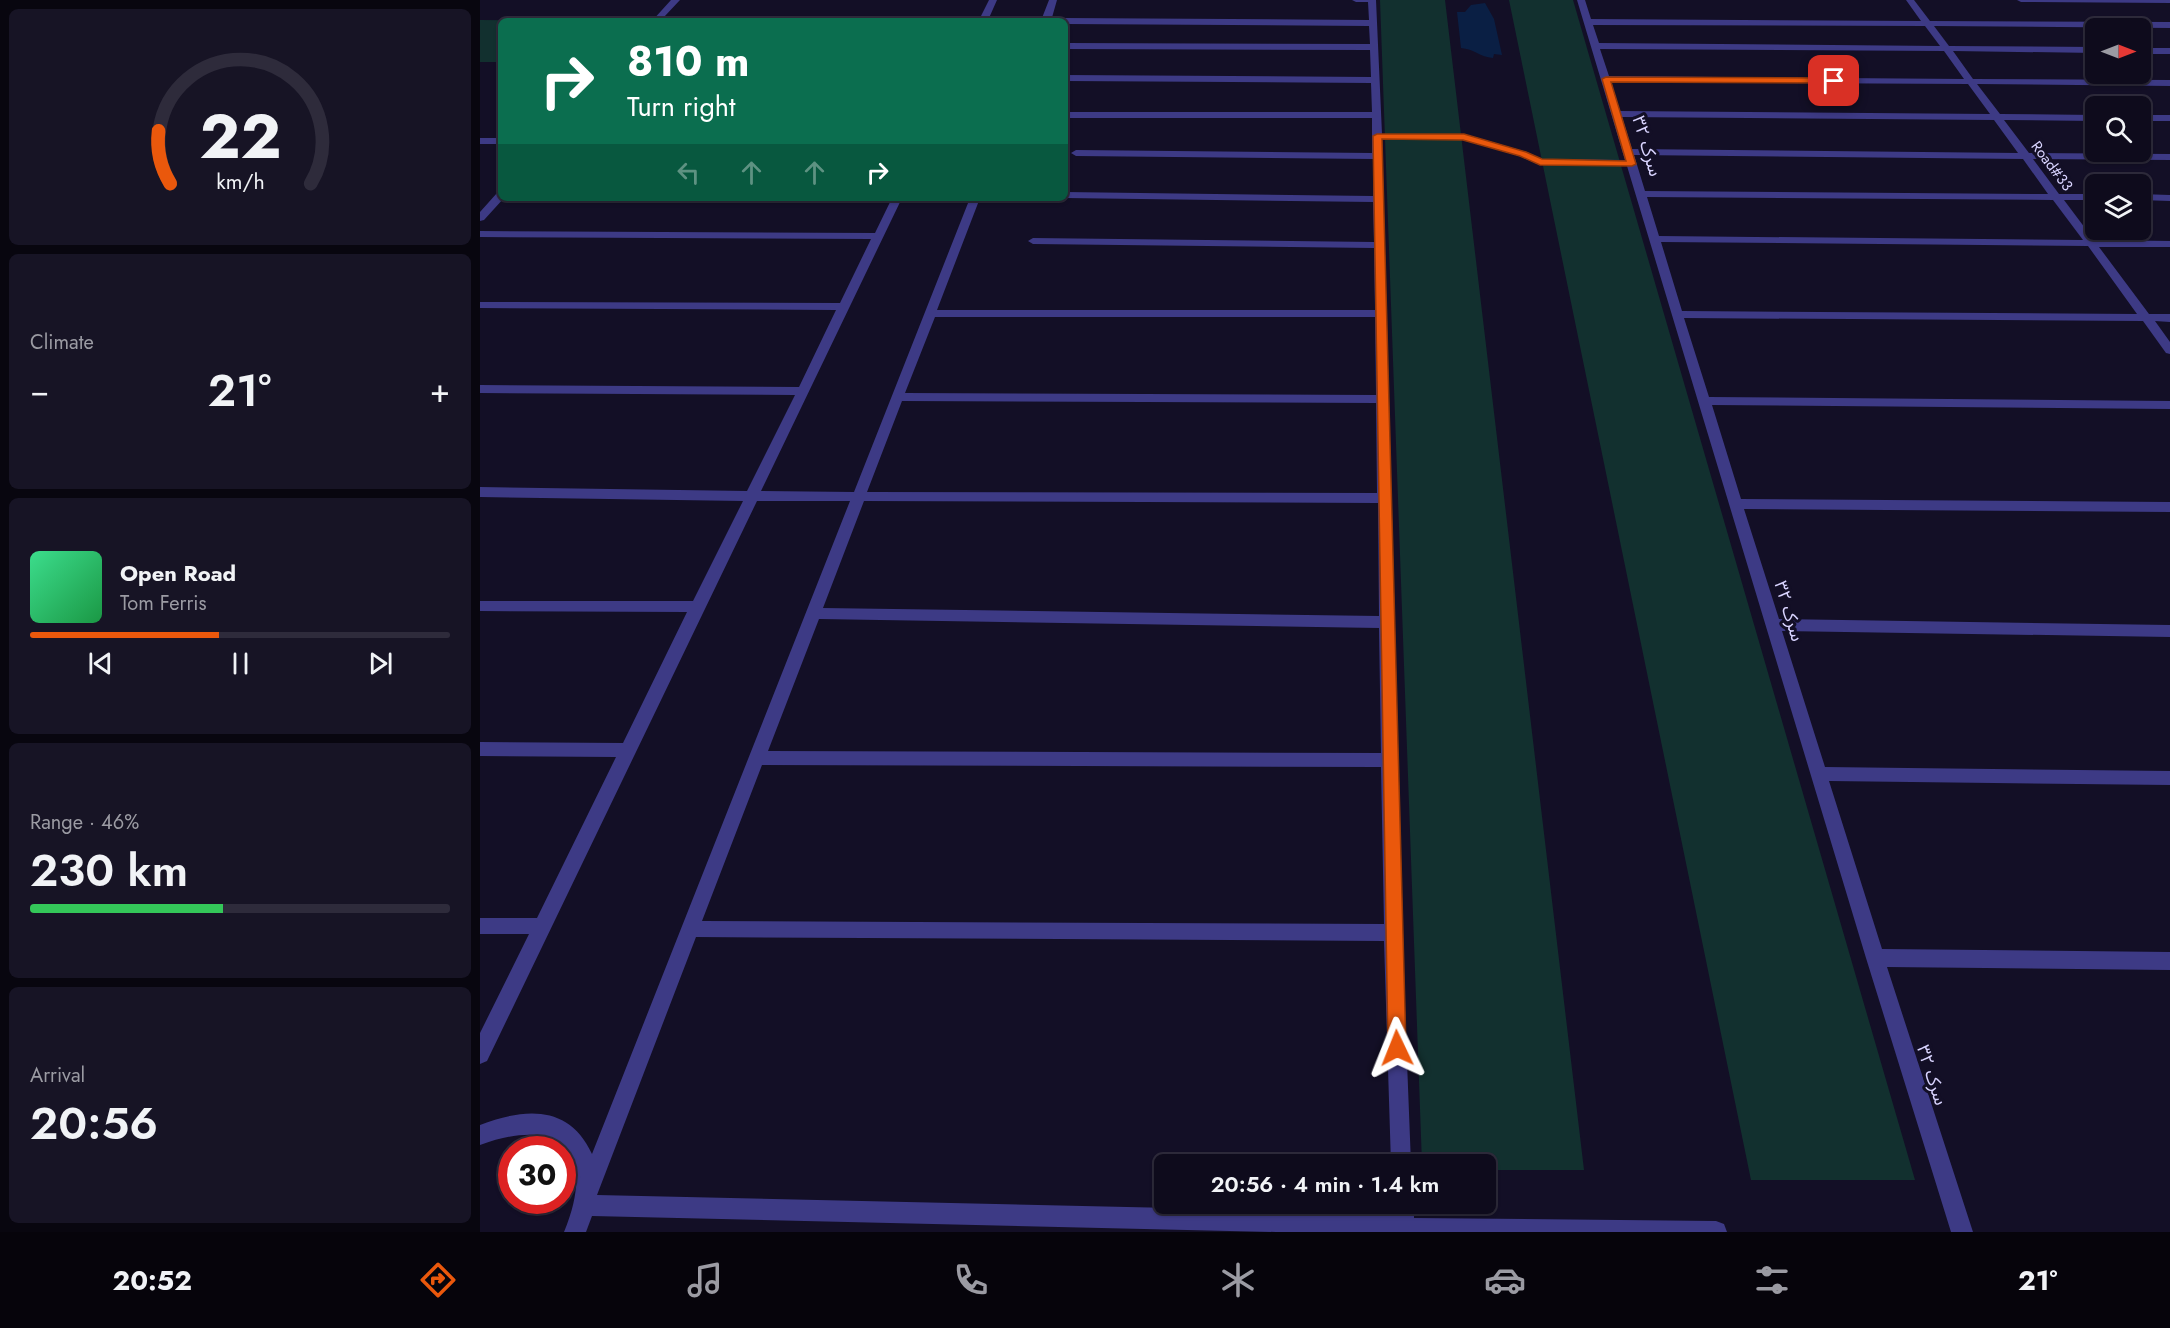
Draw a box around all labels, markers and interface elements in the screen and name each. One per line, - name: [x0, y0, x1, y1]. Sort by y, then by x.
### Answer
- north arrow: [2085, 18, 2151, 84]
- map controls: [2085, 18, 2151, 240]
- text: 810 m: [627, 31, 750, 92]
- icon: right: [528, 42, 606, 120]
- pin: [1808, 55, 1859, 106]
- icon: arrive: [1817, 64, 1850, 97]
- text: Turn right: [627, 87, 735, 126]
- text: 22: [199, 91, 281, 181]
- button: search: [2085, 96, 2151, 162]
- street label: سرک ۳۲: [1625, 112, 1669, 180]
- street label: Road#33: [2026, 136, 2078, 196]
- icon: left: [672, 156, 705, 189]
- icon: ahead: [735, 156, 768, 189]
- icon: ahead: [798, 156, 831, 189]
- icon: right: [861, 156, 894, 189]
- text: km/h: [216, 166, 264, 197]
- button: layers: [2085, 174, 2151, 240]
- text: Climate: [30, 328, 94, 357]
- text: 21°: [208, 358, 271, 423]
- text: −: [30, 367, 49, 414]
- text: +: [430, 367, 450, 414]
- text: Open Road: [120, 557, 236, 589]
- street label: سرک ۳۲: [1767, 577, 1811, 645]
- text: Tom Ferris: [120, 589, 207, 618]
- icon: previous: [84, 647, 117, 680]
- icon: pause: [224, 647, 257, 680]
- icon: next: [364, 647, 397, 680]
- text: Range · 46%: [30, 808, 139, 837]
- text: 230 km: [30, 838, 188, 903]
- position arrow: [1365, 1016, 1429, 1080]
- street label: سرک ۳۲: [1910, 1041, 1954, 1109]
- text: Arrival: [30, 1061, 85, 1090]
- text: 20:56: [30, 1091, 158, 1156]
- speed limit sign: 30: [498, 1136, 576, 1214]
- text: 20:56 · 4 min · 1.4 km: [1211, 1168, 1439, 1200]
- icon: directions: [417, 1259, 459, 1301]
- icon: music: [684, 1259, 726, 1301]
- icon: phone: [950, 1259, 992, 1301]
- icon: climate: [1217, 1259, 1259, 1301]
- icon: car: [1484, 1259, 1526, 1301]
- icon: filters: [1751, 1259, 1793, 1301]
- text: 20:52: [112, 1261, 192, 1300]
- text: 21°: [2018, 1261, 2057, 1300]

